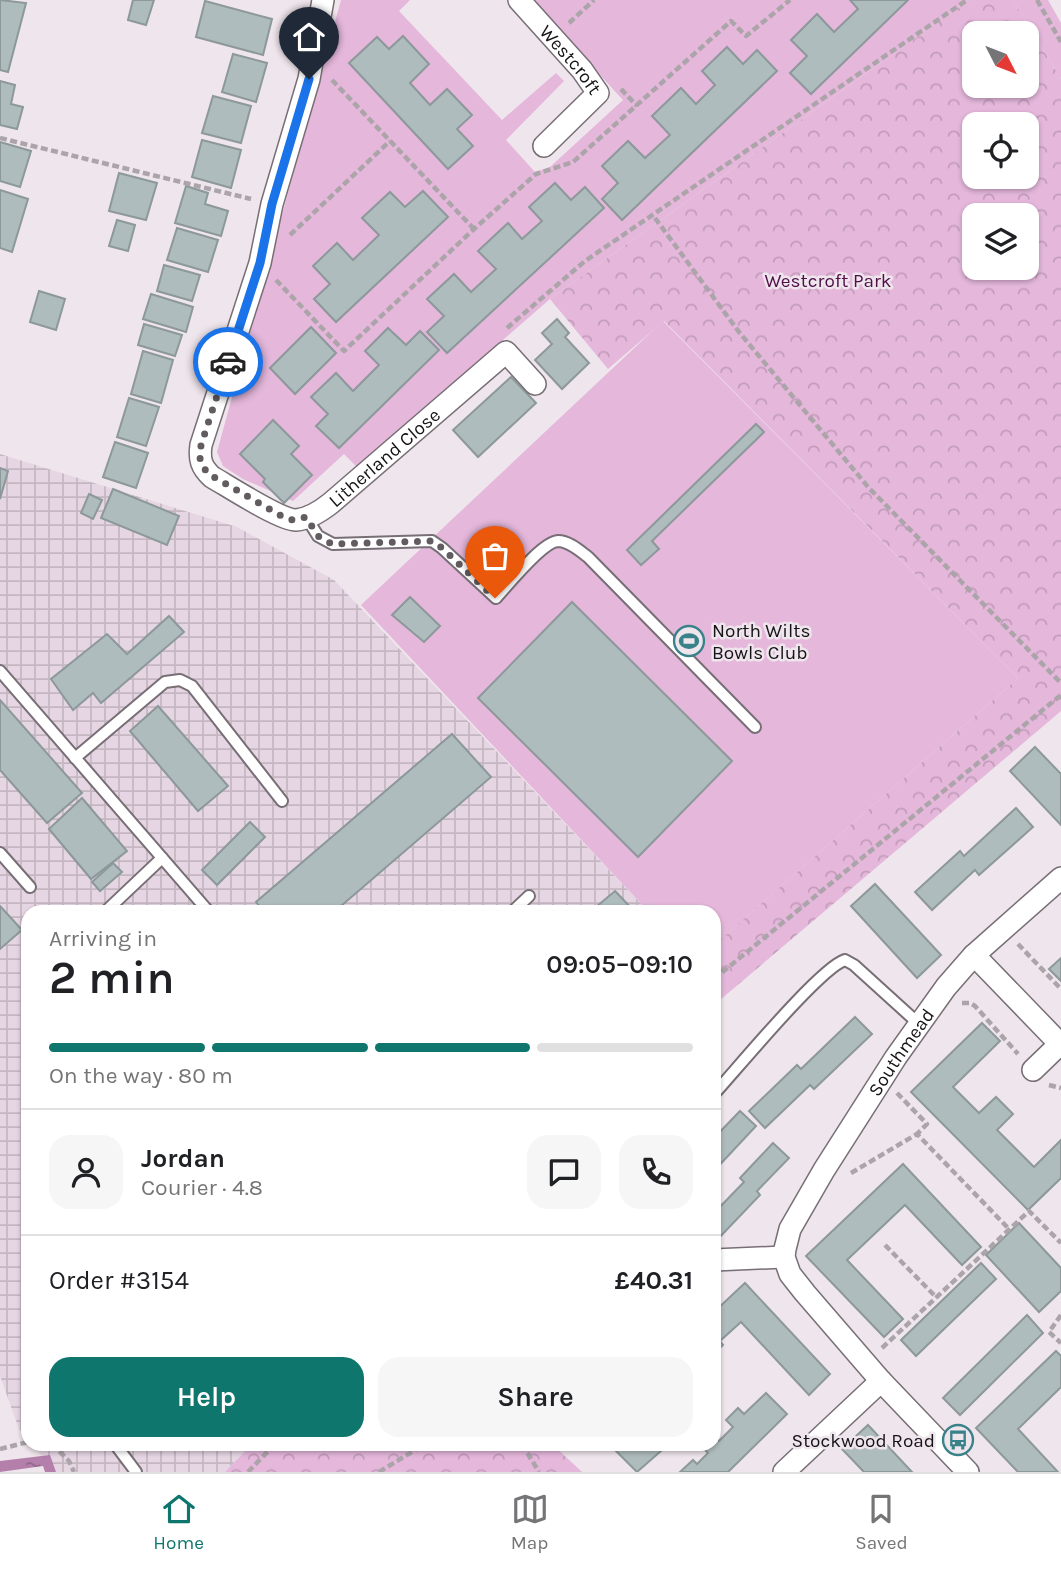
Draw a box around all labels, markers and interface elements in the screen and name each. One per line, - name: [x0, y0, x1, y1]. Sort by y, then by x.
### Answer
- pin: [279, 7, 339, 79]
- icon: home: [290, 18, 328, 56]
- street label: Westcroft: [535, 21, 606, 99]
- north arrow: [962, 21, 1040, 98]
- map controls: [962, 21, 1039, 280]
- button: locate: [962, 112, 1039, 189]
- button: layers: [962, 203, 1039, 280]
- park label: Westcroft Park: [764, 270, 892, 292]
- courier: [193, 327, 263, 397]
- icon: car: [209, 343, 247, 381]
- street label: Litherland Close: [324, 404, 445, 512]
- pin: [465, 526, 525, 598]
- icon: bag: [476, 537, 514, 575]
- place label: North Wilts Bowls Club: [712, 620, 810, 664]
- sports icon: North Wilts Bowls Club: [672, 624, 706, 658]
- text: Arriving in: [49, 925, 157, 952]
- text: 09:05–09:10: [546, 949, 693, 980]
- text: 2 min: [49, 951, 175, 1005]
- street label: Southmead: [864, 1004, 939, 1100]
- text: On the way · 80 m: [49, 1062, 233, 1089]
- button: person: [49, 1135, 123, 1209]
- button: chat: [527, 1135, 601, 1209]
- button: phone: [619, 1135, 693, 1209]
- text: Jordan: [141, 1143, 225, 1174]
- text: Courier · 4.8: [141, 1174, 263, 1201]
- text: Order #3154: [49, 1265, 189, 1296]
- text: £40.31: [614, 1265, 693, 1296]
- button: Help: [49, 1357, 364, 1437]
- button: Share: [378, 1357, 693, 1437]
- bus stop icon: Stockwood Road: [941, 1423, 975, 1457]
- place label: Stockwood Road: [791, 1430, 935, 1452]
- tab: Home: [153, 1490, 204, 1554]
- tab: Map: [511, 1490, 549, 1554]
- tab: Saved: [855, 1490, 908, 1554]

